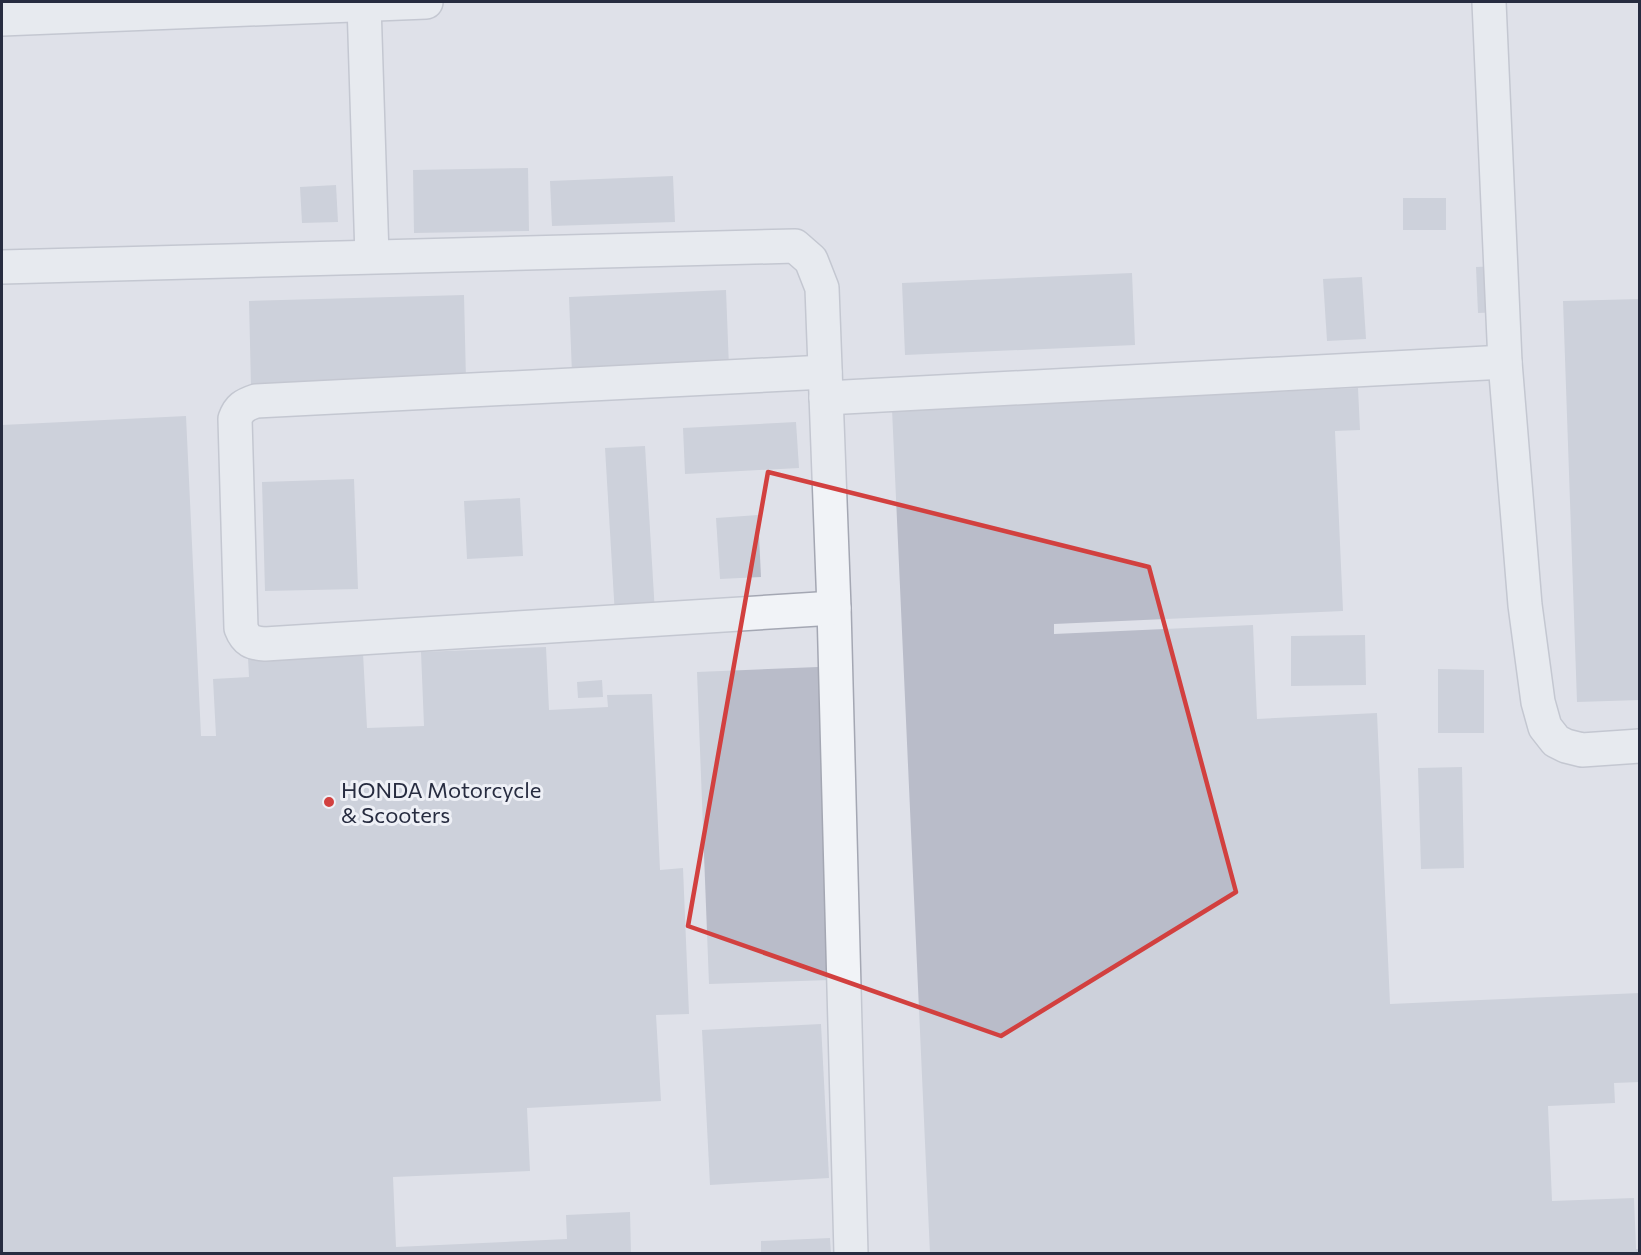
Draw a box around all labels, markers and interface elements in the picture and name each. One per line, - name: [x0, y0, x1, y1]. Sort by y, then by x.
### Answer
- place label: HONDA Motorcycle & Scooters: [341, 776, 541, 828]
- marker: HONDA Motorcycle & Scooters: [322, 795, 336, 809]

